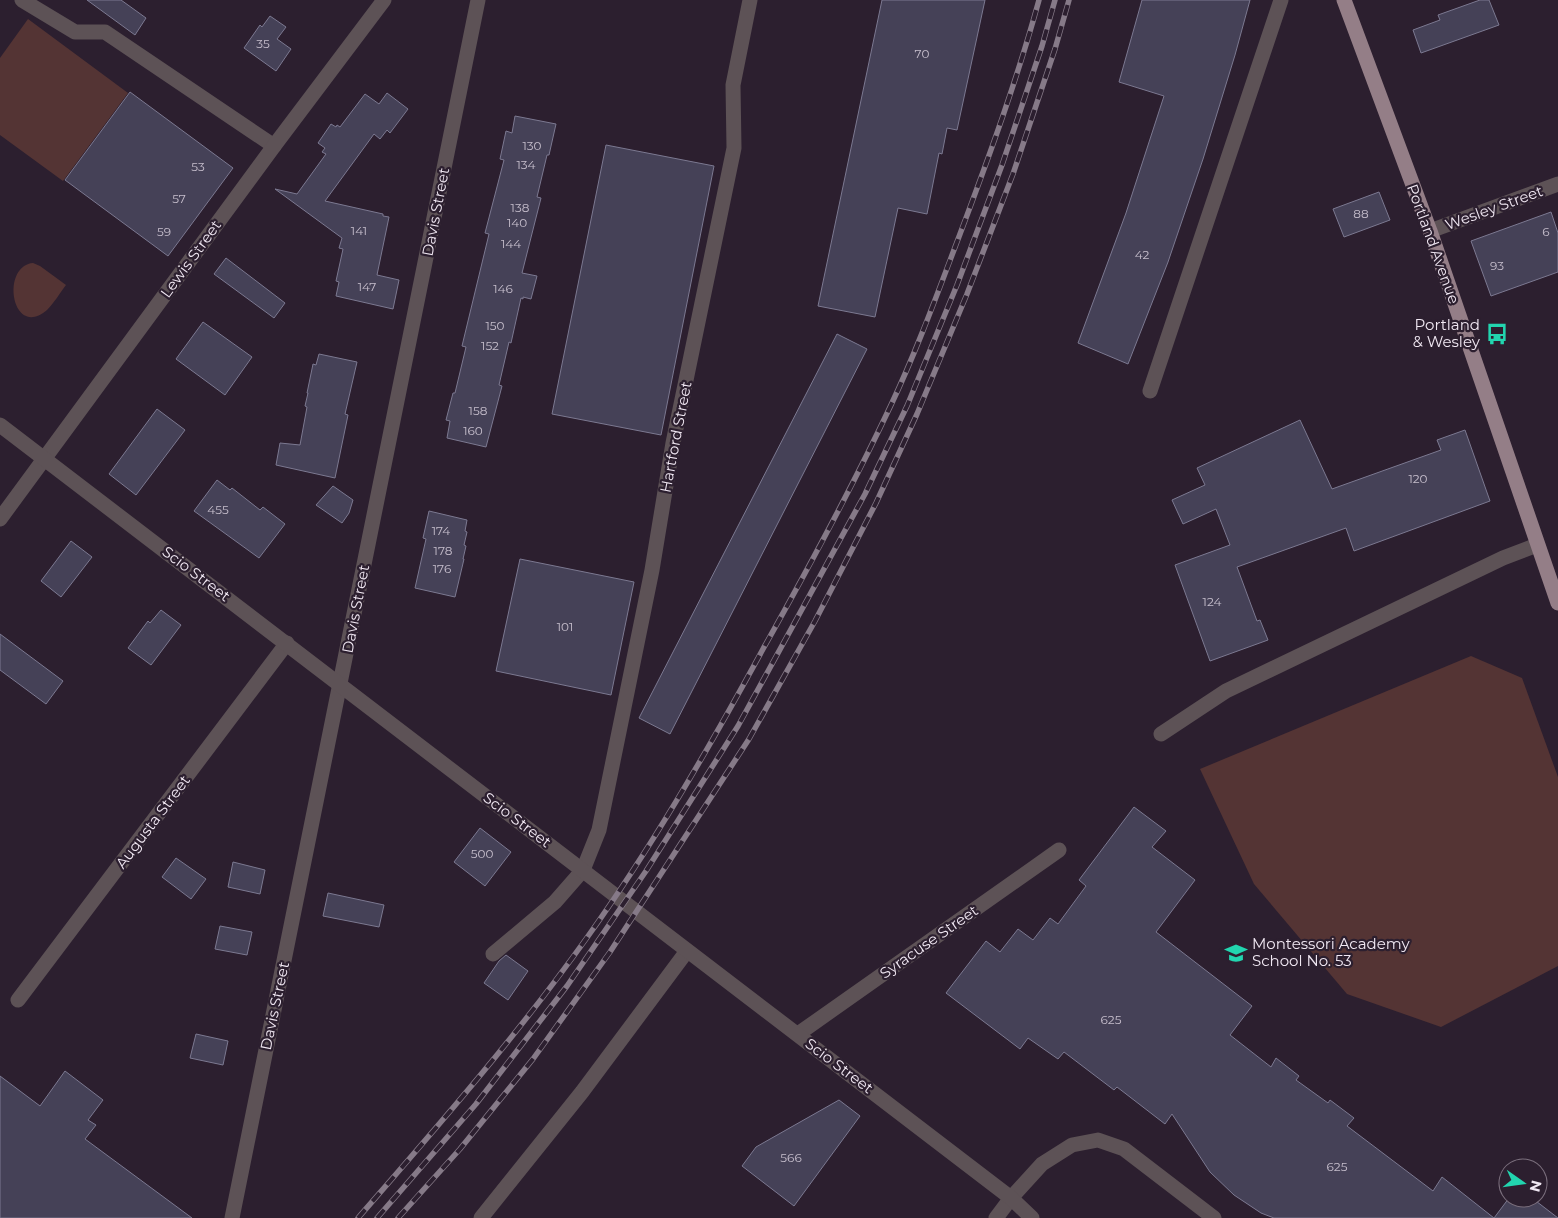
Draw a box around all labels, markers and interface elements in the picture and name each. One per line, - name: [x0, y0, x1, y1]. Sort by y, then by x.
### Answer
- house number: 35: [256, 36, 270, 51]
- house number: 70: [915, 46, 929, 61]
- house number: 130: [522, 138, 542, 153]
- house number: 134: [516, 157, 536, 172]
- house number: 53: [191, 159, 205, 174]
- street label: Davis Street: [418, 166, 453, 258]
- street label: Portland Avenue: [1403, 181, 1464, 306]
- street label: Wesley Street: [1442, 181, 1545, 234]
- house number: 57: [172, 191, 186, 206]
- house number: 138: [511, 200, 530, 215]
- house number: 88: [1353, 206, 1369, 221]
- house number: 140: [507, 215, 527, 230]
- street label: Lewis Street: [156, 216, 225, 301]
- house number: 141: [351, 223, 367, 238]
- house number: 59: [157, 224, 171, 239]
- house number: 6: [1542, 224, 1550, 239]
- house number: 144: [501, 236, 521, 251]
- house number: 42: [1135, 247, 1150, 262]
- house number: 93: [1490, 258, 1504, 273]
- house number: 147: [358, 279, 376, 294]
- house number: 146: [493, 281, 513, 296]
- place label: Portland & Wesley: [1413, 315, 1481, 351]
- house number: 150: [485, 318, 505, 333]
- bus stop icon: Portland & Wesley: [1484, 321, 1510, 347]
- house number: 152: [481, 338, 499, 353]
- street label: Hartford Street: [655, 380, 696, 494]
- house number: 158: [469, 403, 488, 418]
- house number: 160: [463, 423, 483, 438]
- house number: 120: [1408, 471, 1428, 486]
- house number: 455: [207, 502, 229, 517]
- house number: 174: [432, 523, 450, 538]
- street label: Scio Street: [159, 542, 234, 605]
- house number: 178: [434, 543, 453, 558]
- house number: 176: [433, 561, 451, 576]
- street label: Davis Street: [338, 563, 373, 655]
- house number: 124: [1203, 594, 1221, 609]
- house number: 101: [557, 619, 573, 634]
- street label: Augusta Street: [111, 771, 194, 872]
- street label: Scio Street: [480, 788, 555, 851]
- house number: 500: [471, 846, 493, 861]
- street label: Syracuse Street: [876, 901, 982, 983]
- place label: Montessori Academy School No. 53: [1252, 934, 1410, 970]
- school or university icon: Montessori Academy School No. 53: [1223, 940, 1249, 966]
- street label: Davis Street: [256, 960, 293, 1052]
- house number: 625: [1101, 1012, 1122, 1027]
- street label: Scio Street: [802, 1034, 877, 1097]
- house number: 566: [780, 1150, 802, 1165]
- north arrow: [1498, 1158, 1548, 1208]
- house number: 625: [1327, 1159, 1348, 1174]
- text: N: [1526, 1178, 1546, 1194]

